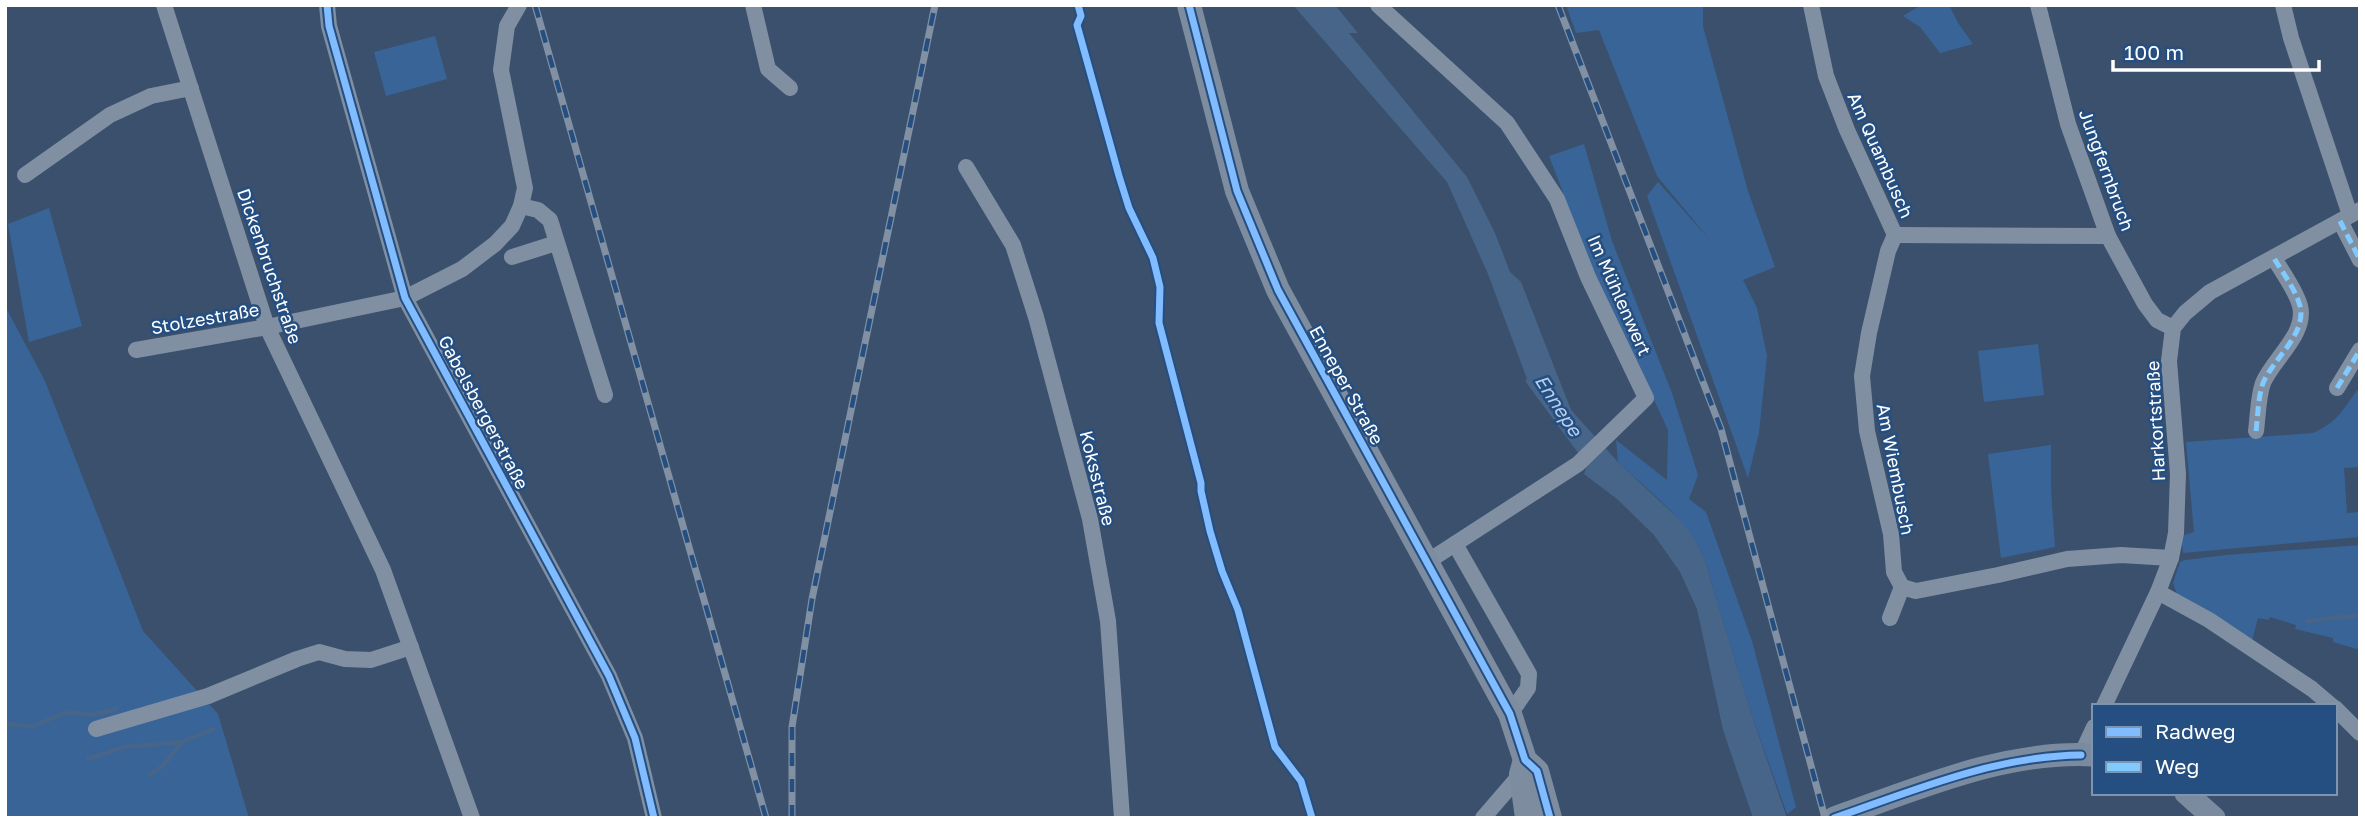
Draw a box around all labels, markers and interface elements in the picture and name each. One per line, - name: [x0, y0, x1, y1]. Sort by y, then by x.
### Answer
- scale bar: [2113, 28, 2320, 72]
- text: 100 m: [2124, 39, 2184, 65]
- street label: Am Quambusch: [1843, 89, 1919, 221]
- street label: Jungfernbruch: [2075, 106, 2139, 234]
- street label: Dickenbruchstraße: [233, 185, 307, 347]
- street label: Im Mühlenwert: [1584, 231, 1656, 359]
- street label: Stolzestraße: [149, 298, 261, 338]
- street label: Enneper Straße: [1305, 322, 1389, 448]
- street label: Gabelsbergerstraße: [434, 331, 534, 493]
- street label: Harkortstraße: [2141, 360, 2169, 482]
- water label: Ennepe: [1531, 370, 1588, 442]
- street label: Am Wiembusch: [1872, 401, 1920, 537]
- street label: Koksstraße: [1076, 428, 1120, 528]
- legend: [2092, 704, 2337, 795]
- text: Radweg: [2155, 718, 2236, 744]
- text: Weg: [2155, 753, 2199, 779]

